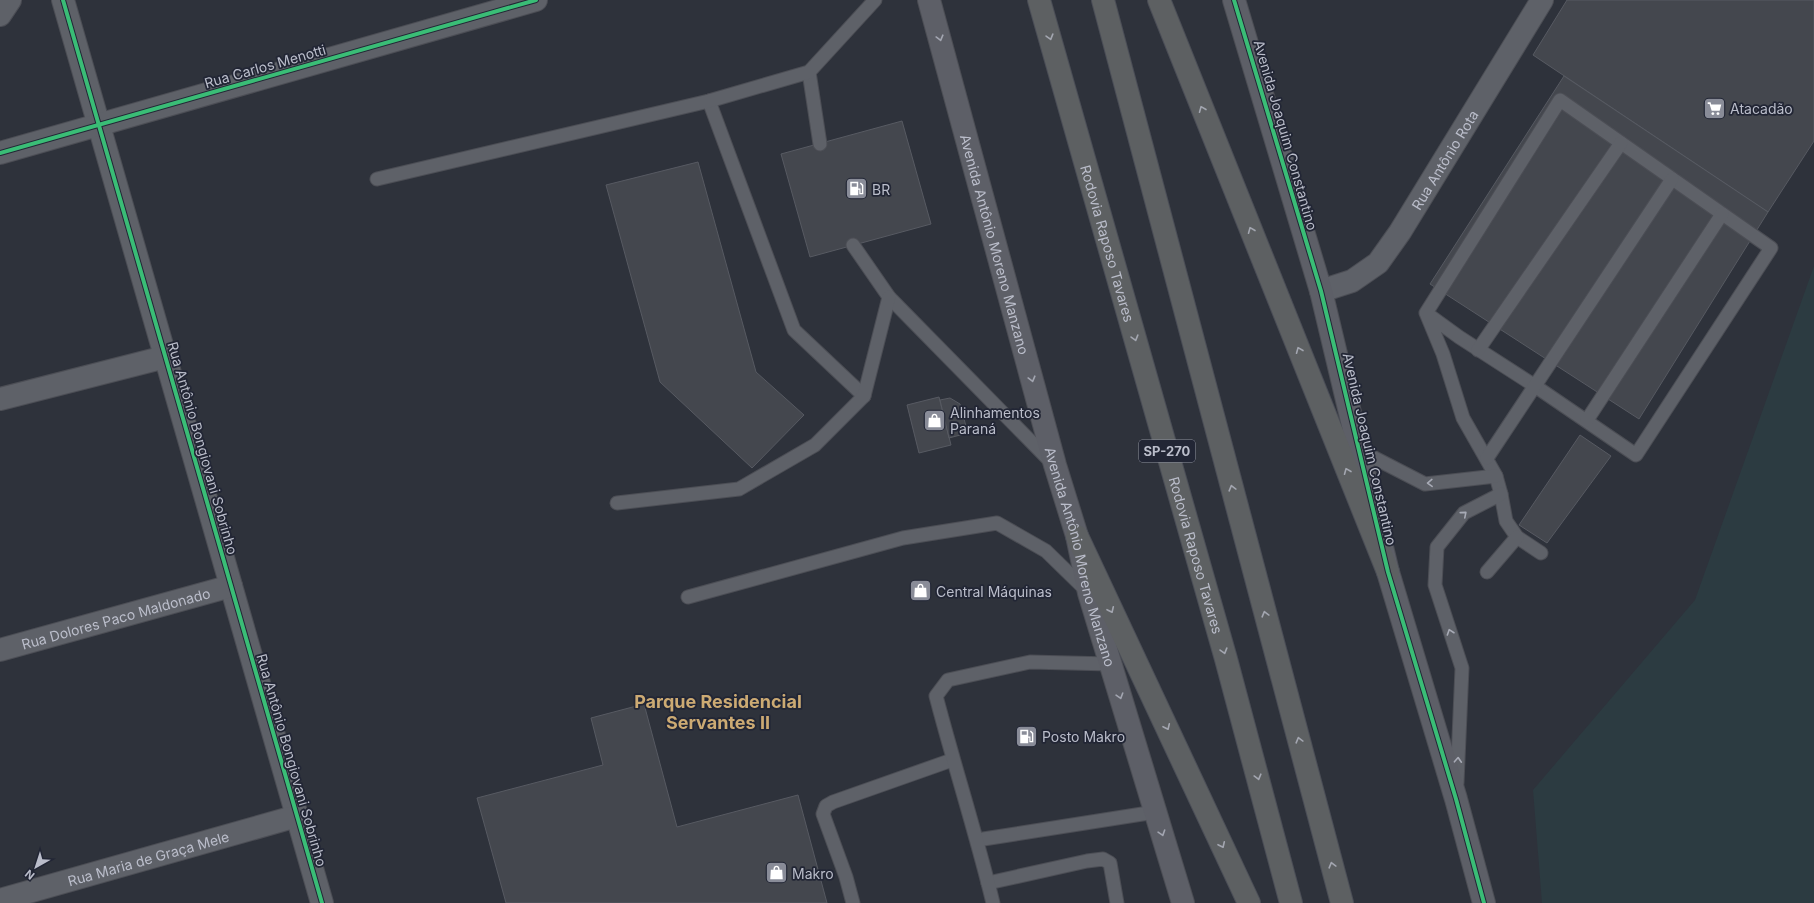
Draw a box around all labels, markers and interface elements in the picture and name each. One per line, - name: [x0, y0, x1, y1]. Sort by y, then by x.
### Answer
- one-way arrow: [935, 34, 943, 41]
- one-way arrow: [1045, 34, 1054, 41]
- street label: Avenida Joaquim Constantino: [1251, 38, 1321, 232]
- street label: Rua Carlos Menotti: [202, 41, 328, 91]
- supermarket icon: Atacadão: [1701, 95, 1727, 121]
- place label: Atacadão: [1730, 100, 1793, 117]
- one-way arrow: [1199, 105, 1207, 112]
- street label: Rua Antônio Rota: [1407, 107, 1481, 213]
- street label: Avenida Antônio Moreno Manzano: [957, 132, 1033, 356]
- street label: Rodovia Raposo Tavares: [1078, 163, 1138, 324]
- fuel station icon: BR: [843, 176, 869, 202]
- place label: BR: [872, 181, 890, 198]
- one-way arrow: [1247, 226, 1255, 233]
- one-way arrow: [1130, 334, 1139, 341]
- street label: Rua Antônio Bongiovani Sobrinho: [164, 340, 242, 556]
- one-way arrow: [1296, 347, 1304, 355]
- street label: Avenida Joaquim Constantino: [1340, 351, 1400, 547]
- one-way arrow: [1027, 376, 1036, 383]
- place label: Alinhamentos Paraná: [950, 404, 1040, 437]
- shop icon: Alinhamentos Paraná: [921, 407, 947, 433]
- road number: SP-270: [1139, 440, 1195, 462]
- street label: Avenida Antônio Moreno Manzano: [1042, 445, 1119, 669]
- one-way arrow: [1344, 468, 1352, 475]
- street label: Rodovia Raposo Tavares: [1166, 475, 1227, 636]
- one-way arrow: [1427, 479, 1433, 487]
- one-way arrow: [1228, 485, 1237, 492]
- one-way arrow: [1459, 512, 1467, 519]
- shop icon: Central Máquinas: [908, 578, 934, 604]
- place label: Central Máquinas: [936, 583, 1052, 600]
- street label: Rua Dolores Paco Maldonado: [19, 584, 212, 652]
- one-way arrow: [1106, 605, 1114, 613]
- one-way arrow: [1262, 611, 1270, 617]
- one-way arrow: [1447, 628, 1455, 635]
- one-way arrow: [1219, 648, 1228, 655]
- street label: Rua Antônio Bongiovani Sobrinho: [253, 652, 331, 868]
- district label: Parque Residencial Servantes II: [634, 691, 802, 733]
- one-way arrow: [1115, 692, 1124, 699]
- fuel station icon: Posto Makro: [1014, 723, 1040, 749]
- one-way arrow: [1162, 723, 1170, 730]
- place label: Posto Makro: [1042, 728, 1125, 745]
- one-way arrow: [1295, 736, 1303, 743]
- one-way arrow: [1453, 757, 1462, 763]
- one-way arrow: [1253, 773, 1262, 780]
- street label: Rua Maria de Graça Mele: [66, 827, 231, 889]
- one-way arrow: [1157, 830, 1166, 837]
- one-way arrow: [1218, 841, 1226, 848]
- north arrow: [16, 847, 56, 887]
- shop icon: Makro: [764, 860, 790, 886]
- one-way arrow: [1328, 862, 1337, 869]
- place label: Makro: [792, 865, 834, 882]
- text: N: [22, 867, 37, 883]

